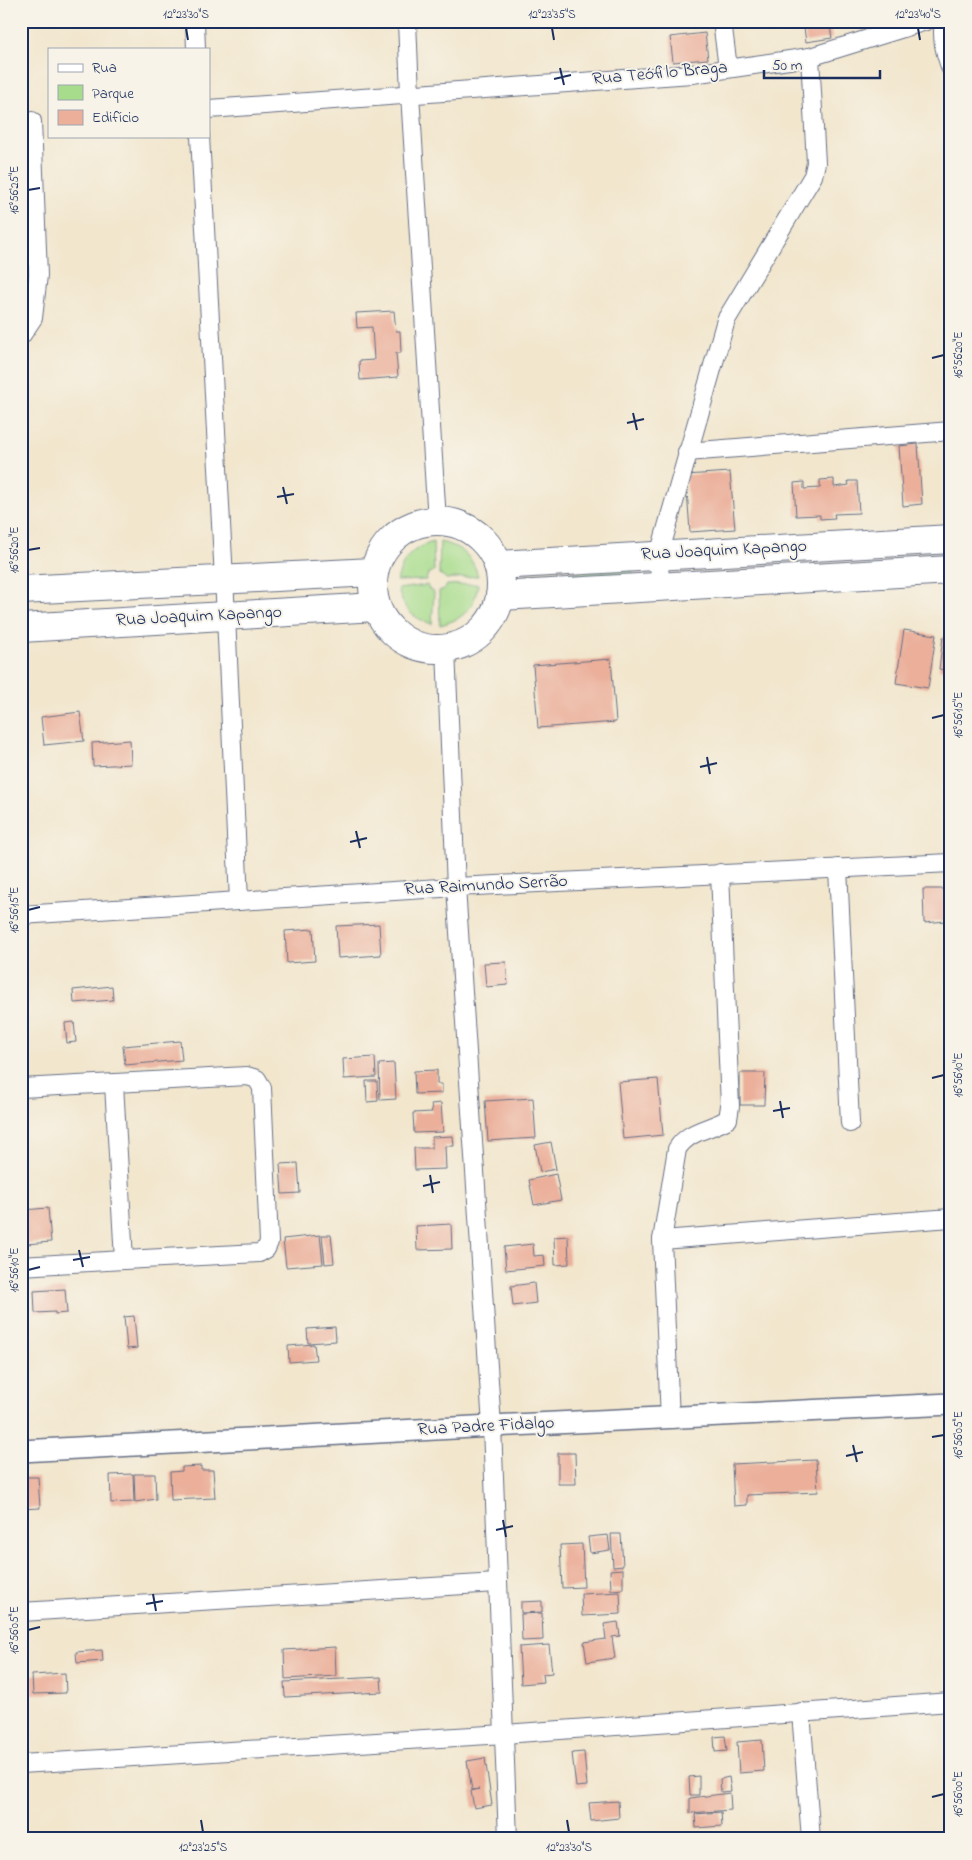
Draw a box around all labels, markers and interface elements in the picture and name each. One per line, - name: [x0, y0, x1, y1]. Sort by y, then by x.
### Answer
- text: 12°23'30"S: [163, 6, 209, 24]
- text: 12°23'35"S: [528, 6, 576, 24]
- text: 12°23'40"S: [895, 6, 941, 24]
- legend: [48, 48, 210, 138]
- scale bar: [764, 48, 881, 80]
- street label: Rua Teófilo Braga: [591, 55, 729, 94]
- text: 50 m: [772, 55, 803, 77]
- text: Rua: [92, 57, 117, 79]
- text: Parque: [92, 83, 134, 105]
- text: Edifício: [92, 107, 139, 129]
- text: 16°56'25"E: [6, 166, 24, 214]
- text: 16°56'20"E: [950, 332, 968, 378]
- text: 16°56'20"E: [6, 527, 24, 573]
- street label: Rua Joaquim Kapango: [640, 534, 808, 569]
- street label: Rua Joaquim Kapango: [115, 600, 283, 635]
- text: 16°56'15"E: [950, 692, 968, 738]
- street label: Rua Raimundo Serrão: [404, 869, 568, 903]
- text: 16°56'15"E: [6, 887, 24, 933]
- text: 16°56'10"E: [950, 1053, 968, 1097]
- text: 16°56'10"E: [6, 1248, 24, 1292]
- street label: Rua Padre Fidalgo: [417, 1410, 555, 1445]
- text: 16°56'05"E: [950, 1411, 968, 1459]
- text: 16°56'05"E: [6, 1606, 24, 1654]
- text: 16°56'00"E: [950, 1771, 968, 1817]
- text: 12°23'25"S: [179, 1839, 228, 1857]
- text: 12°23'30"S: [546, 1839, 592, 1857]

